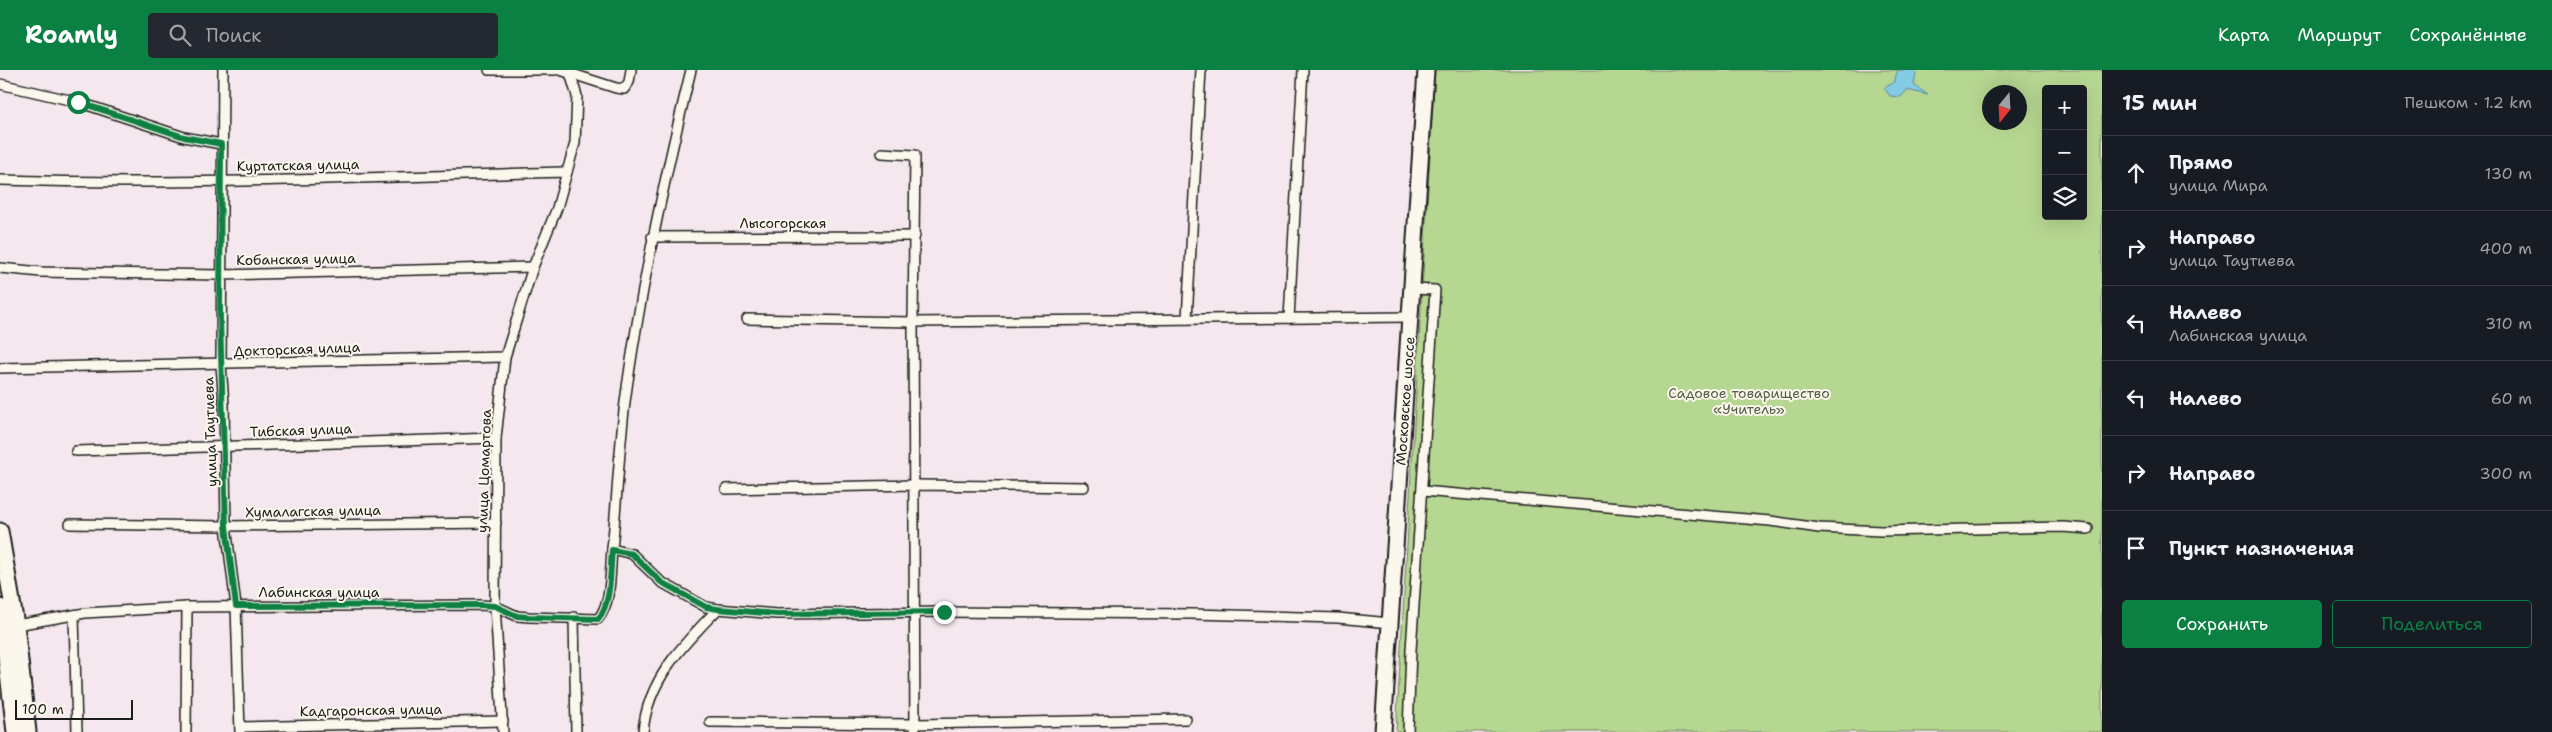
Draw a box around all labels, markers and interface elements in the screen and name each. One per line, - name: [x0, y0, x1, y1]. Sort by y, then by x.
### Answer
- search box: [148, 13, 498, 58]
- text: Roamly: [25, 19, 118, 51]
- icon: search: [166, 21, 194, 49]
- text: Поиск: [206, 23, 261, 48]
- text: Карта: [2218, 23, 2269, 47]
- text: Маршрут: [2297, 23, 2381, 47]
- text: Сохранённые: [2409, 23, 2527, 47]
- north arrow: [1982, 85, 2027, 130]
- map controls: [2042, 85, 2087, 220]
- button: +: [2042, 85, 2087, 130]
- text: 15 мин: [2122, 89, 2197, 117]
- route start: [67, 91, 90, 114]
- text: Пешком · 1.2 km: [2404, 92, 2532, 113]
- button: −: [2042, 130, 2087, 175]
- text: Прямо: [2169, 150, 2233, 175]
- street label: Куртатская улица: [237, 155, 360, 175]
- icon: ahead: [2122, 159, 2150, 187]
- text: 130 m: [2485, 163, 2532, 184]
- button: layers: [2042, 175, 2087, 220]
- text: улица Мира: [2169, 175, 2268, 196]
- street label: Лысогорская: [739, 214, 827, 232]
- text: Направо: [2169, 225, 2255, 250]
- icon: right: [2122, 234, 2150, 262]
- text: 400 m: [2479, 238, 2532, 259]
- street label: Кобанская улица: [236, 249, 356, 269]
- text: улица Таутиева: [2169, 250, 2295, 271]
- text: Налево: [2169, 300, 2242, 325]
- icon: left: [2122, 309, 2150, 337]
- text: 310 m: [2485, 313, 2532, 334]
- text: Лабинская улица: [2169, 325, 2307, 346]
- street label: Московское шоссе: [1392, 336, 1418, 466]
- street label: Докторская улица: [233, 338, 361, 360]
- street label: улица Таутиева: [199, 376, 221, 487]
- park label: Садовое товарищество «Учитель»: [1668, 384, 1830, 418]
- icon: left: [2122, 384, 2150, 412]
- text: Налево: [2169, 386, 2242, 411]
- text: 60 m: [2491, 388, 2532, 409]
- street label: улица Цомартова: [473, 409, 495, 533]
- street label: Тибская улица: [250, 419, 353, 441]
- icon: right: [2122, 459, 2150, 487]
- text: Направо: [2169, 461, 2255, 486]
- text: 300 m: [2480, 463, 2532, 484]
- street label: Хумалагская улица: [245, 501, 381, 521]
- icon: arrive: [2122, 534, 2150, 562]
- text: Пункт назначения: [2169, 536, 2354, 561]
- street label: Лабинская улица: [258, 583, 380, 601]
- button: Сохранить: [2122, 600, 2322, 648]
- button: Поделиться: [2332, 600, 2532, 648]
- route end: [933, 601, 956, 624]
- scale bar: [15, 697, 132, 720]
- text: 100 m: [22, 700, 64, 718]
- street label: Кадгаронская улица: [300, 700, 443, 720]

